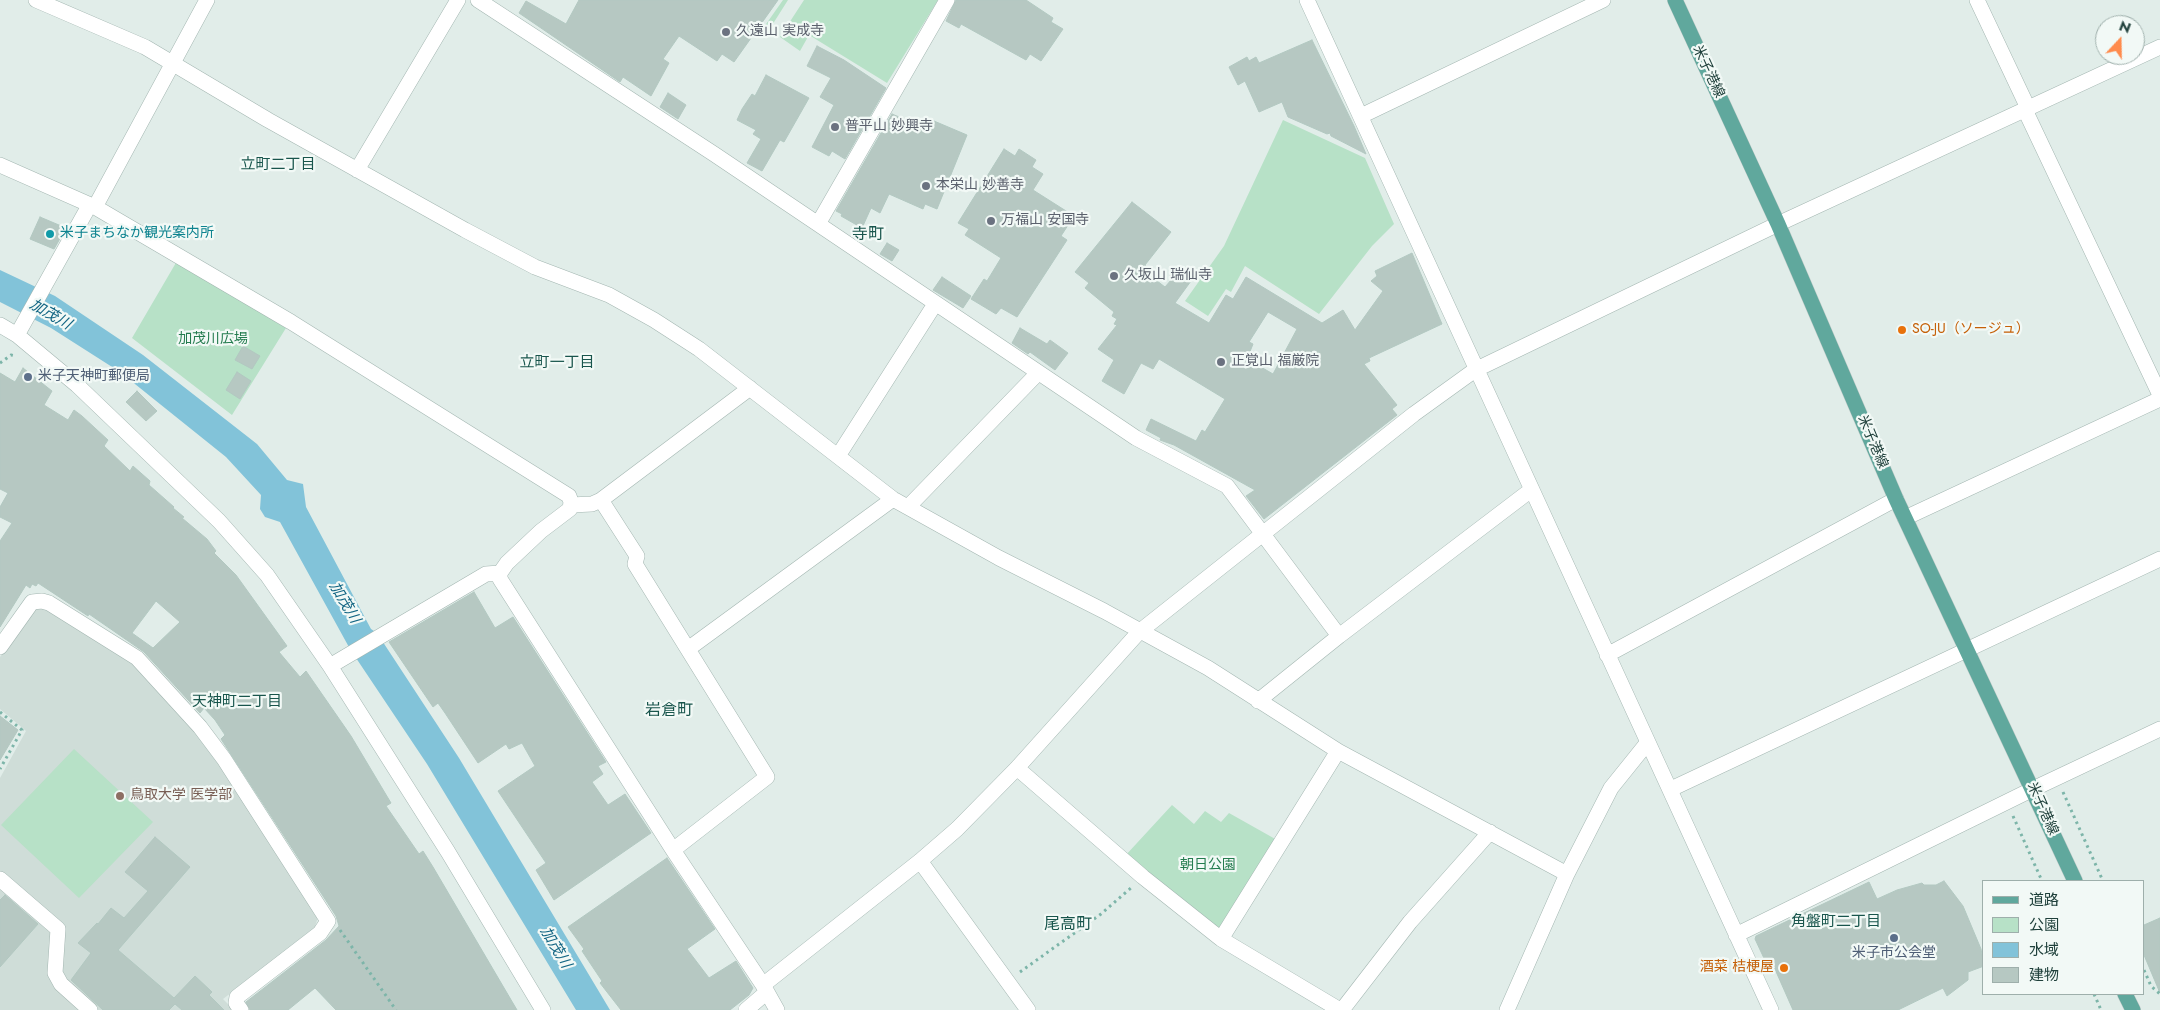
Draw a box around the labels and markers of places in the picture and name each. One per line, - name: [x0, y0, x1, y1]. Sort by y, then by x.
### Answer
- place label: 久遠山 実成寺: [736, 24, 824, 40]
- marker: 久遠山 実成寺: [720, 26, 732, 38]
- place label: 普平山 妙興寺: [845, 119, 933, 135]
- marker: 普平山 妙興寺: [829, 121, 841, 133]
- place label: 本栄山 妙善寺: [936, 178, 1024, 194]
- marker: 本栄山 妙善寺: [920, 180, 932, 192]
- place label: 万福山 安国寺: [1001, 213, 1089, 229]
- marker: 万福山 安国寺: [985, 215, 997, 227]
- place label: 米子まちなか観光案内所: [60, 226, 214, 242]
- marker: 米子まちなか観光案内所: [44, 228, 56, 240]
- place label: 久坂山 瑞仙寺: [1124, 268, 1212, 284]
- marker: 久坂山 瑞仙寺: [1108, 270, 1120, 282]
- place label: SO-JU（ソージュ）: [1912, 322, 2030, 338]
- marker: SO-JU（ソージュ）: [1896, 324, 1908, 336]
- place label: 正覚山 福厳院: [1231, 354, 1319, 370]
- marker: 正覚山 福厳院: [1215, 356, 1227, 368]
- place label: 米子天神町郵便局: [38, 369, 150, 385]
- marker: 米子天神町郵便局: [22, 371, 34, 383]
- place label: 鳥取大学 医学部: [130, 788, 232, 804]
- marker: 鳥取大学 医学部: [114, 790, 126, 802]
- marker: 米子市公会堂: [1888, 932, 1900, 944]
- place label: 米子市公会堂: [1852, 946, 1936, 962]
- place label: 酒菜 桔梗屋: [1700, 960, 1774, 976]
- marker: 酒菜 桔梗屋: [1778, 962, 1790, 974]

